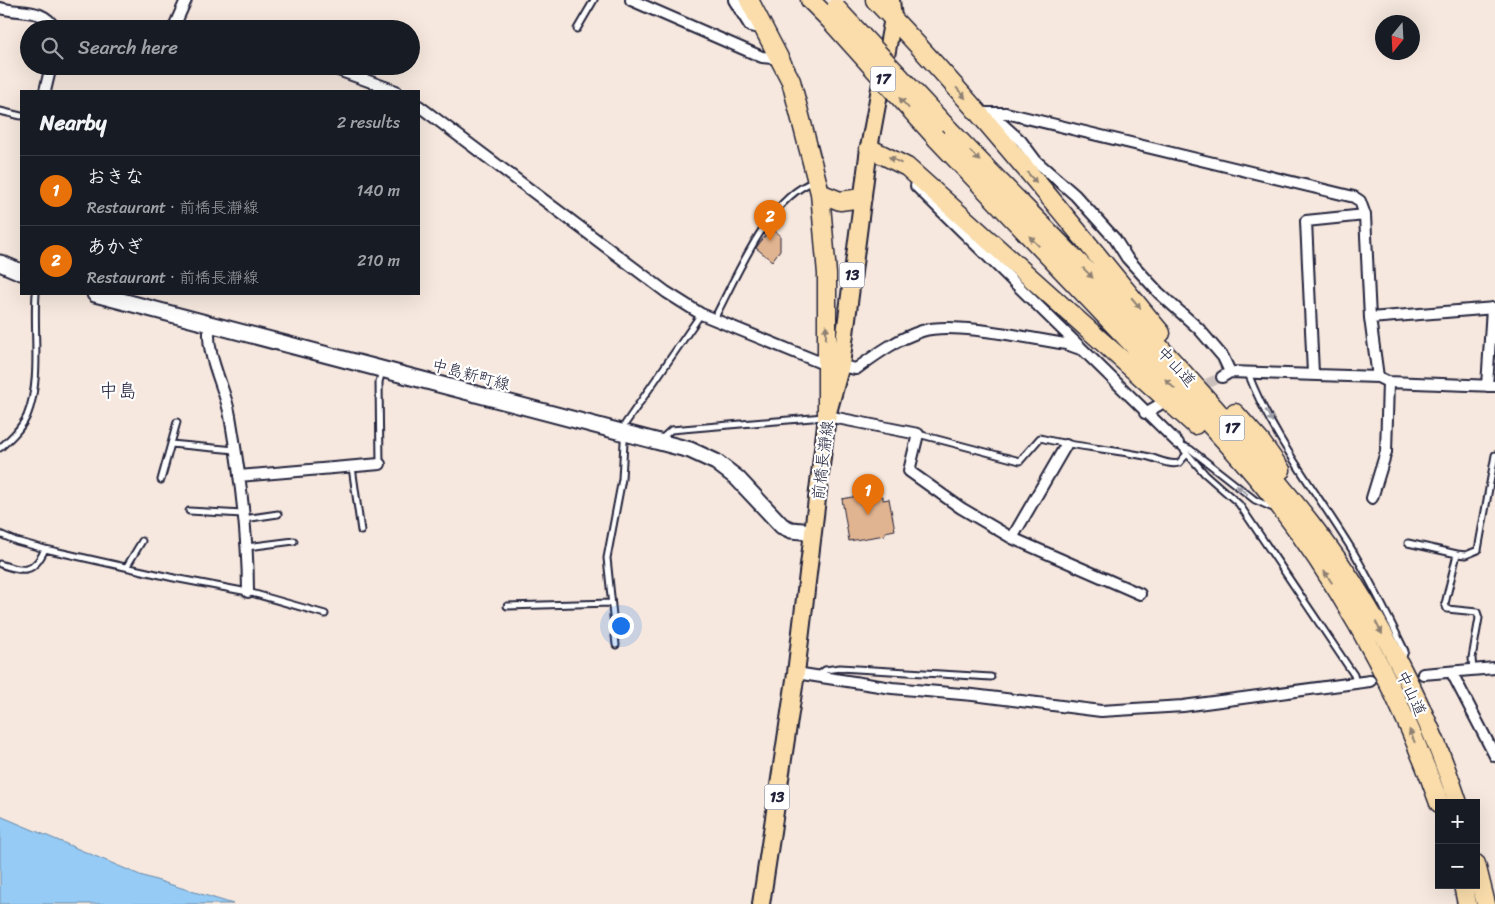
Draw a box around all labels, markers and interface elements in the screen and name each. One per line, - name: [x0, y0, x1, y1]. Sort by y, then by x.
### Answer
- north arrow: [1375, 15, 1420, 60]
- search box: [20, 20, 420, 75]
- text: Search here: [78, 31, 178, 64]
- icon: search: [38, 34, 66, 62]
- road number: 17: [870, 66, 896, 92]
- one-way arrow: [955, 86, 967, 98]
- one-way arrow: [898, 97, 910, 109]
- text: Nearby: [40, 104, 106, 142]
- text: 2 results: [337, 108, 400, 137]
- one-way arrow: [969, 150, 981, 162]
- one-way arrow: [888, 156, 902, 164]
- text: おきな: [87, 160, 144, 193]
- one-way arrow: [1027, 171, 1038, 184]
- text: 1: [53, 176, 59, 205]
- text: 140 m: [357, 176, 400, 205]
- text: Restaurant · 前橋長瀞線: [87, 193, 259, 222]
- pin: 2: [754, 200, 786, 241]
- text: あかぎ: [87, 230, 144, 263]
- one-way arrow: [1028, 235, 1040, 247]
- text: 2: [51, 246, 61, 275]
- text: 210 m: [357, 246, 400, 275]
- road number: 13: [840, 262, 864, 288]
- text: Restaurant · 前橋長瀞線: [87, 263, 259, 292]
- one-way arrow: [1082, 267, 1094, 279]
- one-way arrow: [1130, 297, 1141, 309]
- one-way arrow: [823, 324, 831, 340]
- street label: 中山道: [1150, 339, 1204, 394]
- street label: 中島新町線: [428, 350, 513, 399]
- district label: 中島: [99, 374, 137, 407]
- one-way arrow: [1164, 378, 1176, 390]
- one-way arrow: [1265, 409, 1274, 422]
- road number: 17: [1220, 416, 1244, 440]
- street label: 前橋長瀞線: [803, 419, 842, 502]
- pin: 1: [852, 474, 884, 515]
- one-way arrow: [1236, 484, 1249, 495]
- one-way arrow: [1323, 571, 1333, 584]
- your location: [608, 613, 634, 639]
- one-way arrow: [1374, 621, 1383, 635]
- street label: 中山道: [1388, 665, 1435, 721]
- one-way arrow: [1408, 729, 1416, 743]
- road number: 13: [764, 784, 790, 810]
- map controls: [1435, 799, 1480, 889]
- button: +: [1435, 799, 1480, 844]
- button: −: [1435, 844, 1480, 889]

